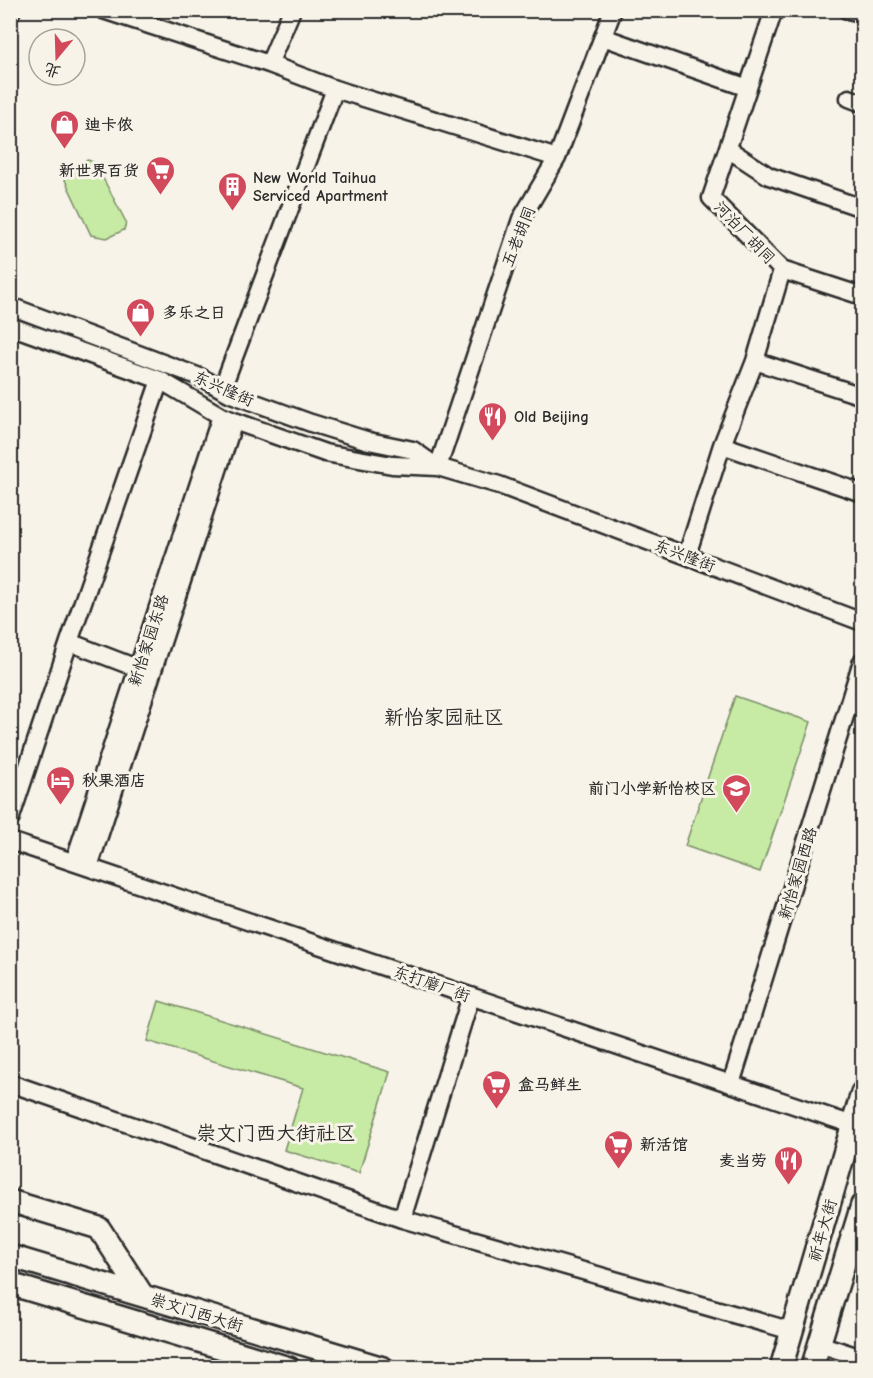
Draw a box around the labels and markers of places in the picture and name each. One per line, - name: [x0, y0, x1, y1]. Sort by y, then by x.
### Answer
- shop icon: 迪卡侬: [48, 108, 80, 150]
- place label: 迪卡侬: [85, 116, 134, 134]
- supermarket icon: 新世界百货: [144, 154, 176, 196]
- place label: 新世界百货: [59, 162, 139, 180]
- place label: New World Taihua Serviced Apartment: [253, 169, 388, 205]
- building icon: New World Taihua Serviced Apartment: [216, 170, 248, 212]
- shop icon: 多乐之日: [125, 296, 157, 338]
- place label: 多乐之日: [162, 304, 226, 322]
- restaurant icon: Old Beijing: [477, 400, 509, 442]
- place label: Old Beijing: [514, 408, 589, 426]
- hotel icon: 秋果酒店: [45, 764, 77, 806]
- place label: 秋果酒店: [82, 772, 146, 790]
- school or university icon: 前门小学新怡校区: [721, 772, 753, 814]
- place label: 前门小学新怡校区: [588, 780, 716, 798]
- supermarket icon: 盒马鲜生: [481, 1068, 513, 1110]
- place label: 盒马鲜生: [518, 1076, 582, 1094]
- supermarket icon: 新活馆: [603, 1128, 635, 1170]
- place label: 新活馆: [640, 1136, 688, 1154]
- restaurant icon: 麦当劳: [772, 1144, 804, 1186]
- place label: 麦当劳: [719, 1152, 767, 1170]

